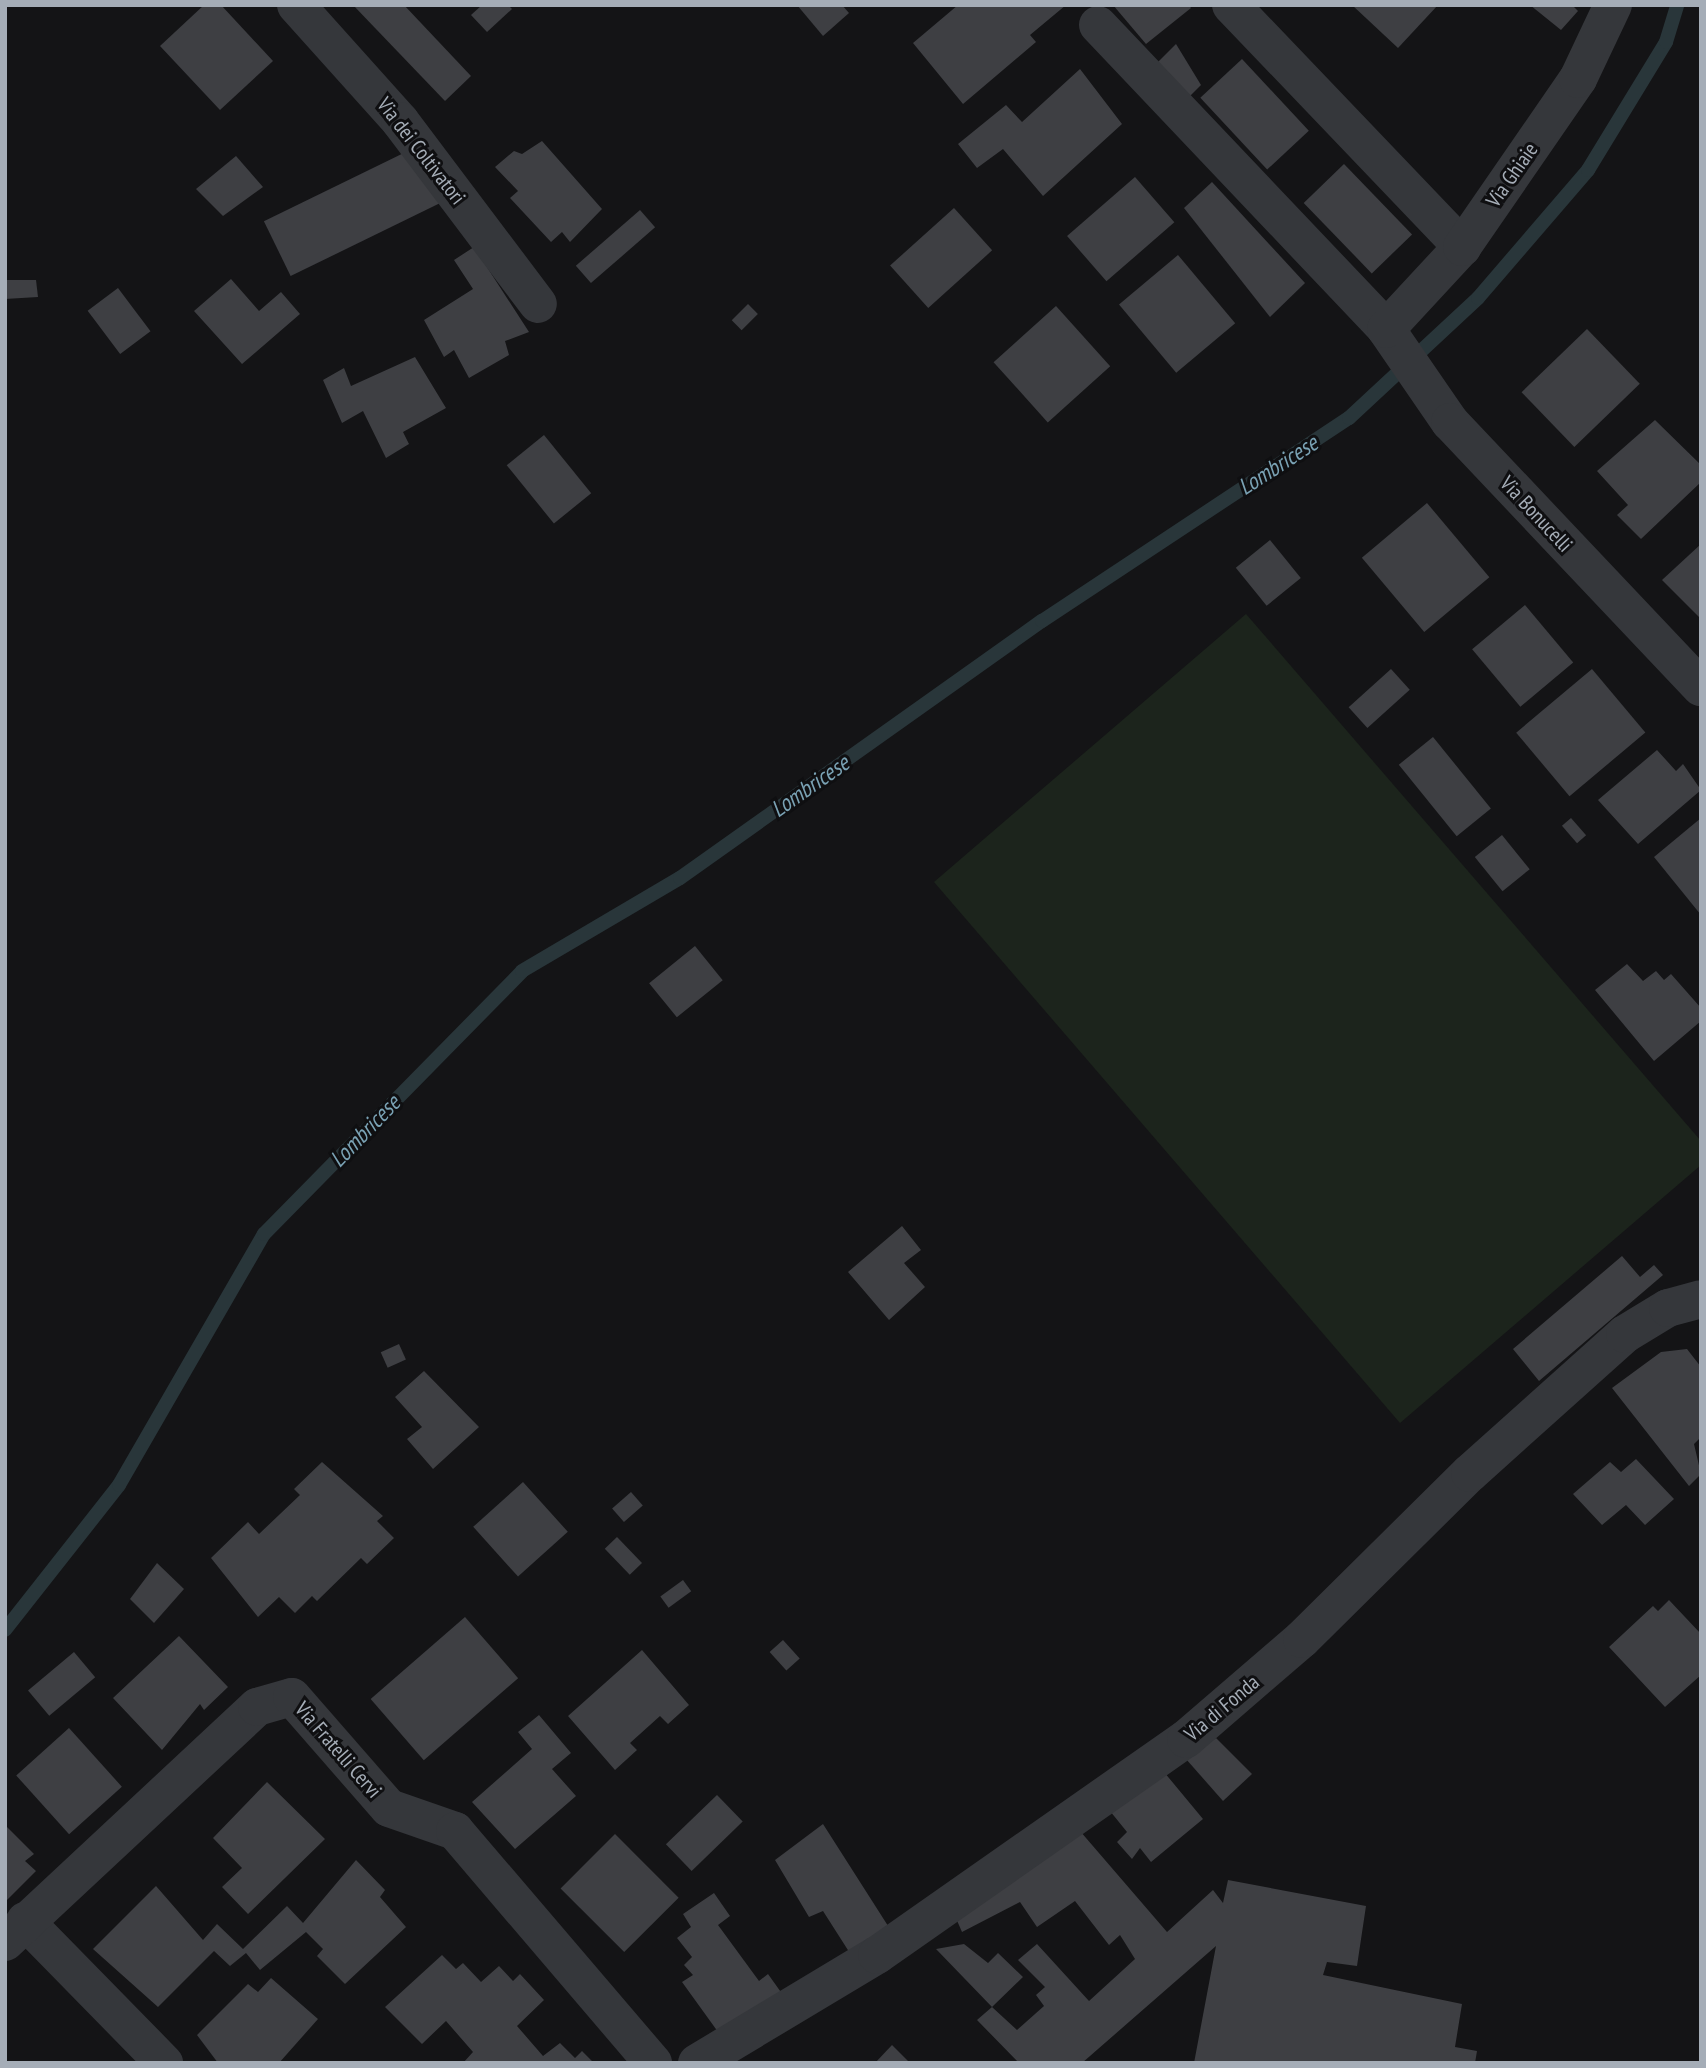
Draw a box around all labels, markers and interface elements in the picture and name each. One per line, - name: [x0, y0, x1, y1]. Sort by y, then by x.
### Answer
- street label: Via dei Coltivatori: [371, 93, 471, 209]
- street label: Via Ghiaie: [1481, 138, 1543, 212]
- water label: Lombricese: [1233, 429, 1323, 501]
- street label: Via Bonucelli: [1495, 471, 1577, 557]
- water label: Lombricese: [766, 749, 854, 823]
- water label: Lombricese: [324, 1089, 406, 1173]
- street label: Via di Fonda: [1180, 1670, 1264, 1746]
- street label: Via Fratelli Cervi: [289, 1697, 387, 1803]

